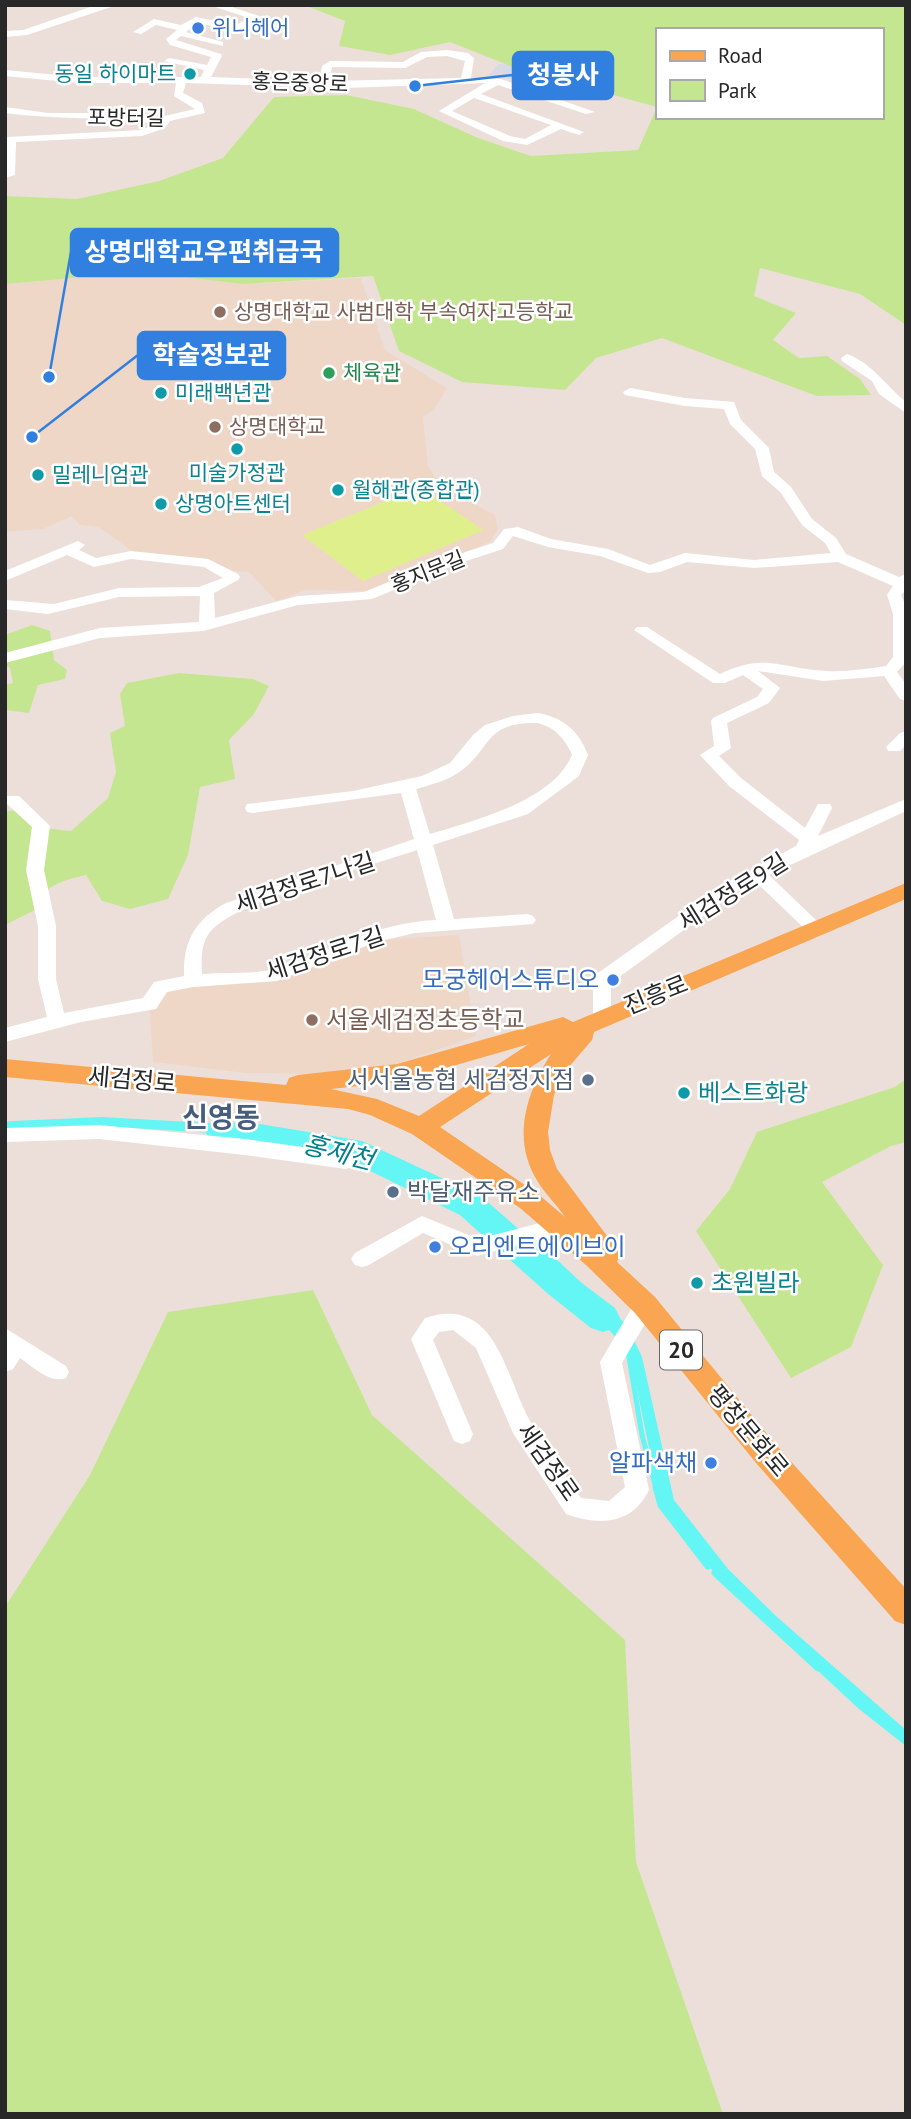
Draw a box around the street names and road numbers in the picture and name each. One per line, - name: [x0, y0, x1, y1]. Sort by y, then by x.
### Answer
- street label: 홍은중앙로: [251, 67, 349, 98]
- street label: 포방터길: [87, 103, 165, 132]
- street label: 홍지문길: [387, 545, 469, 599]
- street label: 세검정로7나길: [231, 845, 379, 920]
- street label: 세검정로9길: [672, 846, 793, 937]
- street label: 세검정로7길: [261, 920, 388, 987]
- street label: 진흥로: [619, 968, 692, 1021]
- street label: 세검정로: [87, 1060, 177, 1099]
- road number: 20: [660, 1330, 702, 1370]
- street label: 평창문화로: [701, 1378, 796, 1483]
- street label: 세검정로: [510, 1417, 586, 1507]

